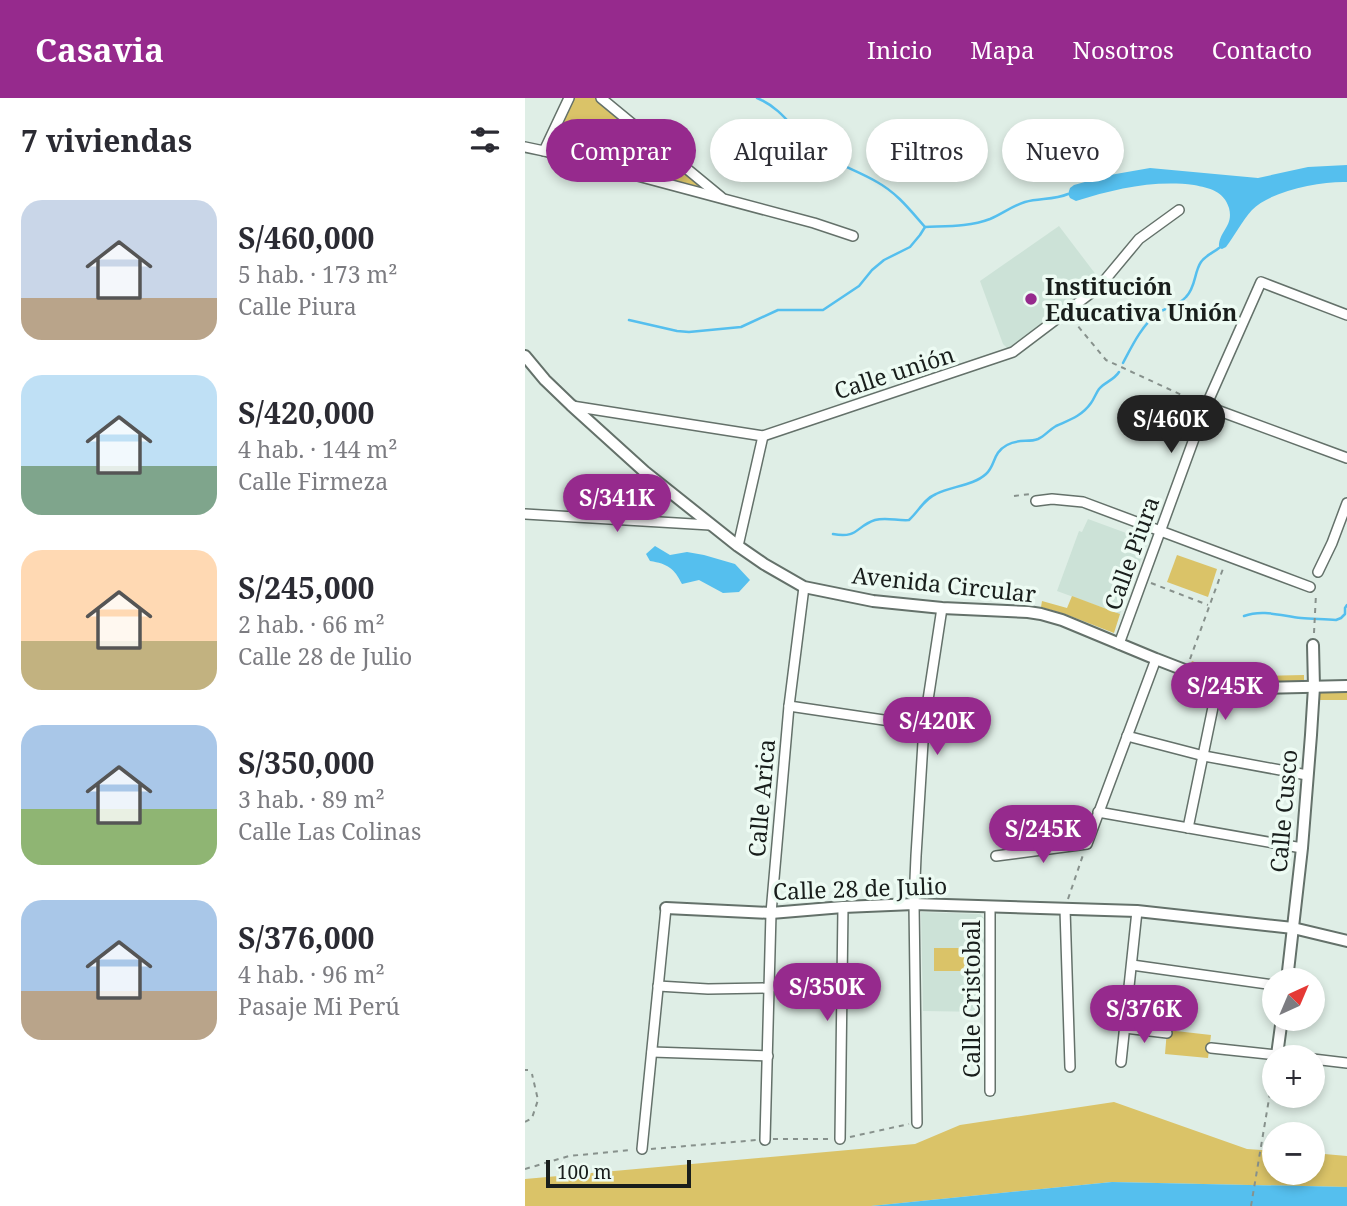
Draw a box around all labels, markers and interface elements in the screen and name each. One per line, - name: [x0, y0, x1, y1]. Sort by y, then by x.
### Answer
- text: Casavia: [35, 27, 164, 72]
- text: Inicio: [867, 33, 932, 66]
- text: Mapa: [970, 33, 1035, 66]
- text: Nosotros: [1073, 33, 1174, 66]
- text: Contacto: [1212, 33, 1312, 66]
- chip: Comprar: [546, 119, 696, 182]
- chip: Alquilar: [710, 119, 852, 182]
- chip: Filtros: [866, 119, 988, 182]
- chip: Nuevo: [1002, 119, 1124, 182]
- text: 7 viviendas: [21, 120, 192, 161]
- icon: filters: [466, 121, 504, 159]
- text: S/460,000: [238, 217, 375, 258]
- icon: home: [77, 228, 161, 312]
- text: 5 hab. · 173 m²: [238, 258, 397, 290]
- place label: Institución Educativa Unión: [1045, 270, 1237, 328]
- text: Calle Piura: [238, 290, 357, 322]
- marker: Institución Educativa Unión: [1023, 291, 1039, 307]
- street label: Calle unión: [830, 337, 958, 406]
- text: S/420,000: [238, 392, 375, 433]
- pin: S/460K: [1114, 396, 1228, 455]
- text: S/460K: [1133, 402, 1209, 434]
- icon: home: [77, 403, 161, 487]
- text: 4 hab. · 144 m²: [238, 433, 397, 465]
- text: Calle Firmeza: [238, 465, 388, 497]
- pin: S/341K: [560, 474, 674, 534]
- text: S/341K: [579, 481, 655, 513]
- street label: Calle Piura: [1096, 492, 1166, 614]
- street label: Avenida Circular: [850, 558, 1038, 610]
- text: S/245,000: [238, 567, 375, 608]
- icon: home: [77, 578, 161, 662]
- text: 2 hab. · 66 m²: [238, 608, 385, 640]
- text: Calle 28 de Julio: [238, 640, 412, 672]
- pin: S/245K: [1168, 662, 1282, 722]
- text: S/245K: [1187, 669, 1263, 701]
- pin: S/420K: [880, 698, 994, 757]
- text: S/420K: [899, 704, 975, 736]
- street label: Calle Arica: [740, 738, 782, 858]
- text: S/350,000: [238, 742, 375, 783]
- street label: Calle Cusco: [1262, 748, 1304, 874]
- icon: home: [77, 753, 161, 837]
- text: 3 hab. · 89 m²: [238, 783, 385, 815]
- pin: S/245K: [986, 806, 1100, 865]
- text: S/245K: [1005, 812, 1081, 844]
- text: Calle Las Colinas: [238, 815, 421, 847]
- street label: Calle 28 de Julio: [772, 869, 948, 907]
- text: S/376,000: [238, 917, 375, 958]
- street label: Calle Cristobal: [955, 920, 987, 1078]
- icon: home: [77, 928, 161, 1012]
- text: 4 hab. · 96 m²: [238, 958, 385, 990]
- pin: S/350K: [770, 964, 884, 1023]
- north arrow: [1262, 968, 1325, 1031]
- map controls: [1262, 968, 1325, 1185]
- text: S/350K: [789, 970, 865, 1002]
- pin: S/376K: [1087, 986, 1201, 1045]
- text: Pasaje Mi Perú: [238, 990, 400, 1022]
- text: S/376K: [1106, 992, 1182, 1024]
- button: +: [1262, 1045, 1325, 1108]
- button: −: [1262, 1122, 1325, 1185]
- scale bar: [546, 1157, 691, 1189]
- text: 100 m: [557, 1159, 612, 1185]

